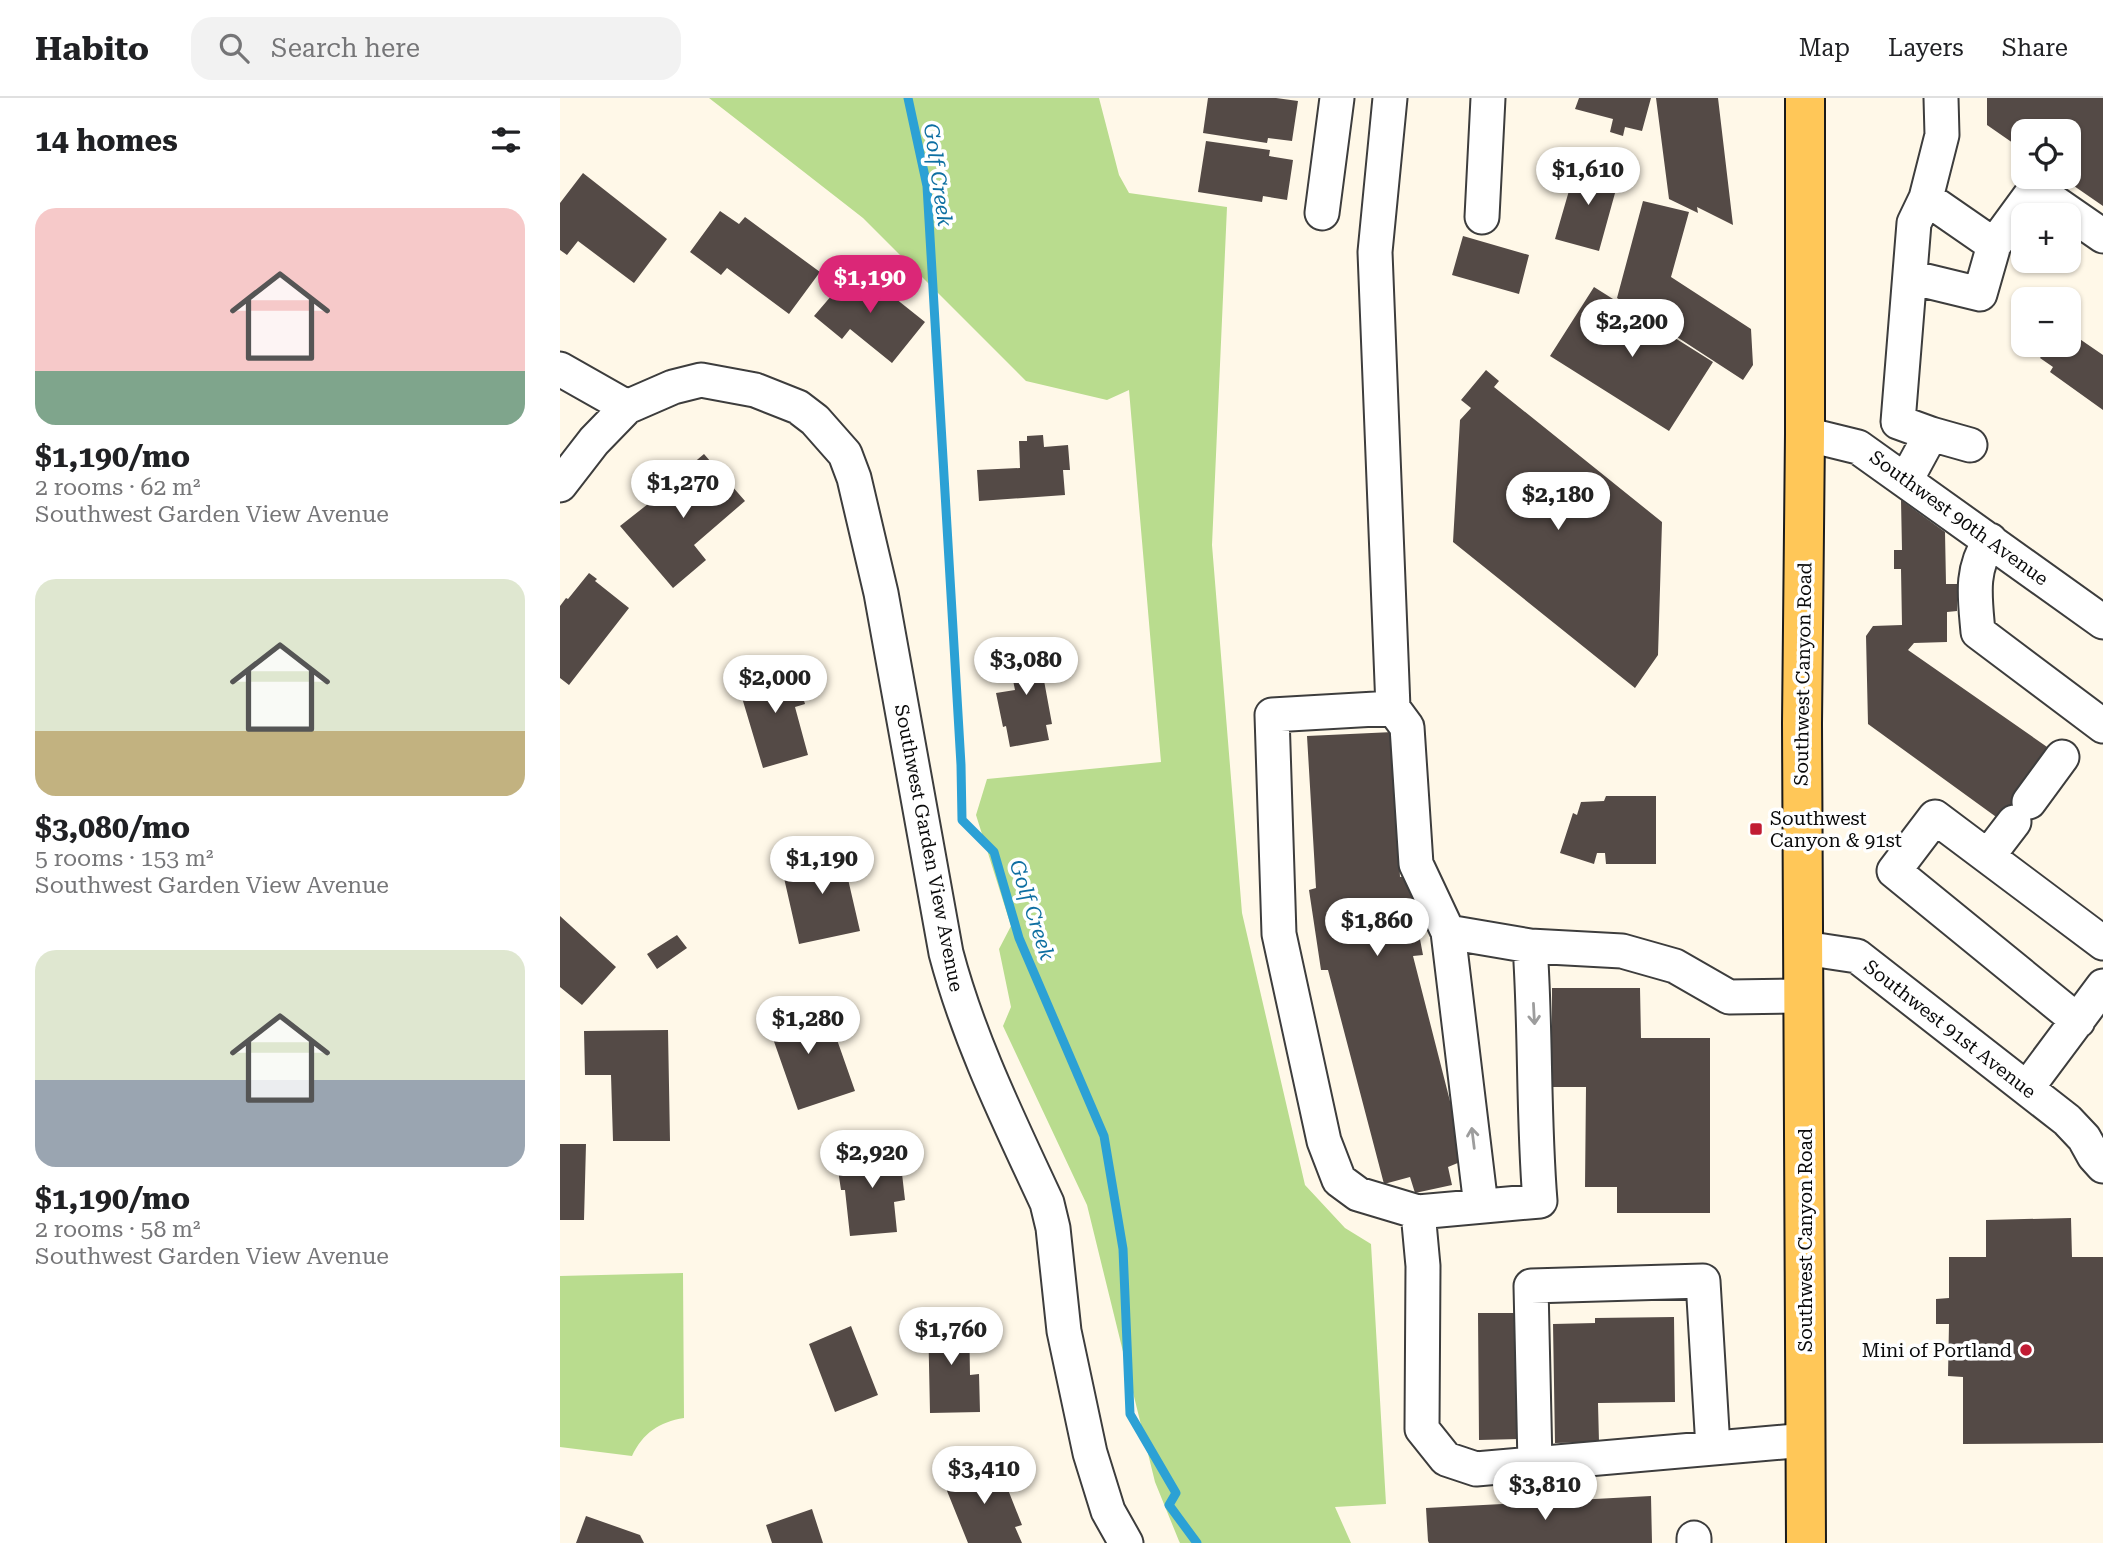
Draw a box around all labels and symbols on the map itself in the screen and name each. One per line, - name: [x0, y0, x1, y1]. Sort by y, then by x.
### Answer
- water label: Golf Creek: [919, 122, 957, 229]
- pin: $1,610: [1531, 148, 1645, 207]
- pin: $1,190: [813, 256, 927, 315]
- pin: $2,200: [1575, 300, 1689, 359]
- street label: Southwest 90th Avenue: [1865, 445, 2053, 591]
- pin: $1,270: [626, 460, 740, 520]
- pin: $2,180: [1501, 472, 1615, 532]
- street label: Southwest Canyon Road: [1790, 562, 1816, 786]
- pin: $3,080: [969, 638, 1083, 697]
- pin: $2,000: [718, 656, 832, 715]
- street label: Southwest Garden View Avenue: [890, 702, 968, 994]
- place label: Southwest Canyon & 91st: [1770, 807, 1902, 852]
- marker: Southwest Canyon & 91st: [1748, 821, 1764, 837]
- pin: $1,190: [765, 836, 879, 896]
- water label: Golf Creek: [1005, 857, 1060, 964]
- pin: $1,860: [1320, 898, 1434, 958]
- street label: Southwest 91st Avenue: [1859, 955, 2041, 1103]
- pin: $1,280: [751, 996, 865, 1056]
- one-way arrow: [1528, 1003, 1541, 1026]
- one-way arrow: [1467, 1128, 1480, 1150]
- street label: Southwest Canyon Road: [1794, 1128, 1817, 1352]
- pin: $2,920: [815, 1130, 929, 1190]
- pin: $1,760: [894, 1308, 1008, 1367]
- place label: Mini of Portland: [1862, 1339, 2012, 1362]
- marker: Mini of Portland: [2018, 1342, 2034, 1358]
- pin: $3,410: [927, 1446, 1041, 1506]
- pin: $3,810: [1488, 1462, 1602, 1522]

